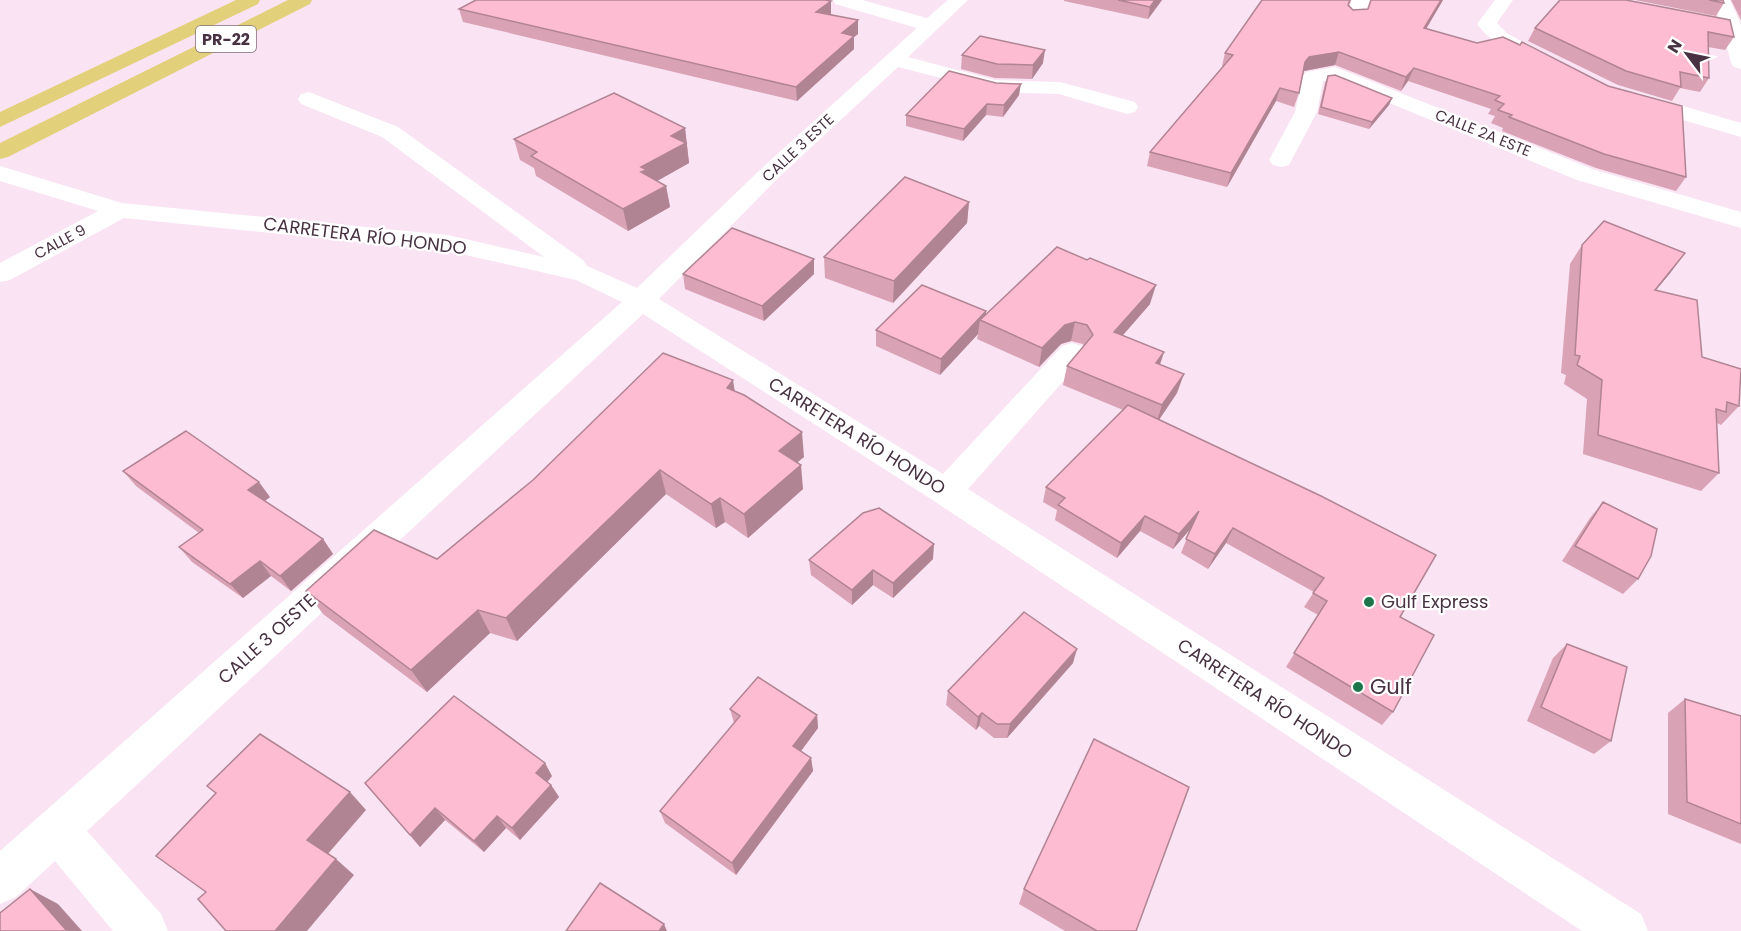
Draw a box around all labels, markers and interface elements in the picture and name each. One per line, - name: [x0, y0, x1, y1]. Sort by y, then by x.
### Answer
- north arrow: [1657, 24, 1717, 84]
- road number: PR-22: [196, 26, 256, 52]
- text: N: [1662, 35, 1688, 58]
- street label: CALLE 2A ESTE: [1432, 104, 1534, 161]
- street label: CALLE 3 ESTE: [757, 109, 838, 187]
- street label: CARRETERA RÍO HONDO: [262, 211, 468, 260]
- street label: CALLE 9: [30, 219, 89, 264]
- street label: CARRETERA RÍO HONDO: [764, 371, 951, 500]
- street label: CALLE 3 OESTE: [212, 588, 321, 689]
- place label: Gulf Express: [1381, 589, 1488, 614]
- marker: Gulf Express: [1362, 595, 1376, 609]
- street label: CARRETERA RÍO HONDO: [1173, 632, 1358, 765]
- place label: Gulf: [1370, 672, 1412, 701]
- marker: Gulf: [1351, 680, 1365, 694]

